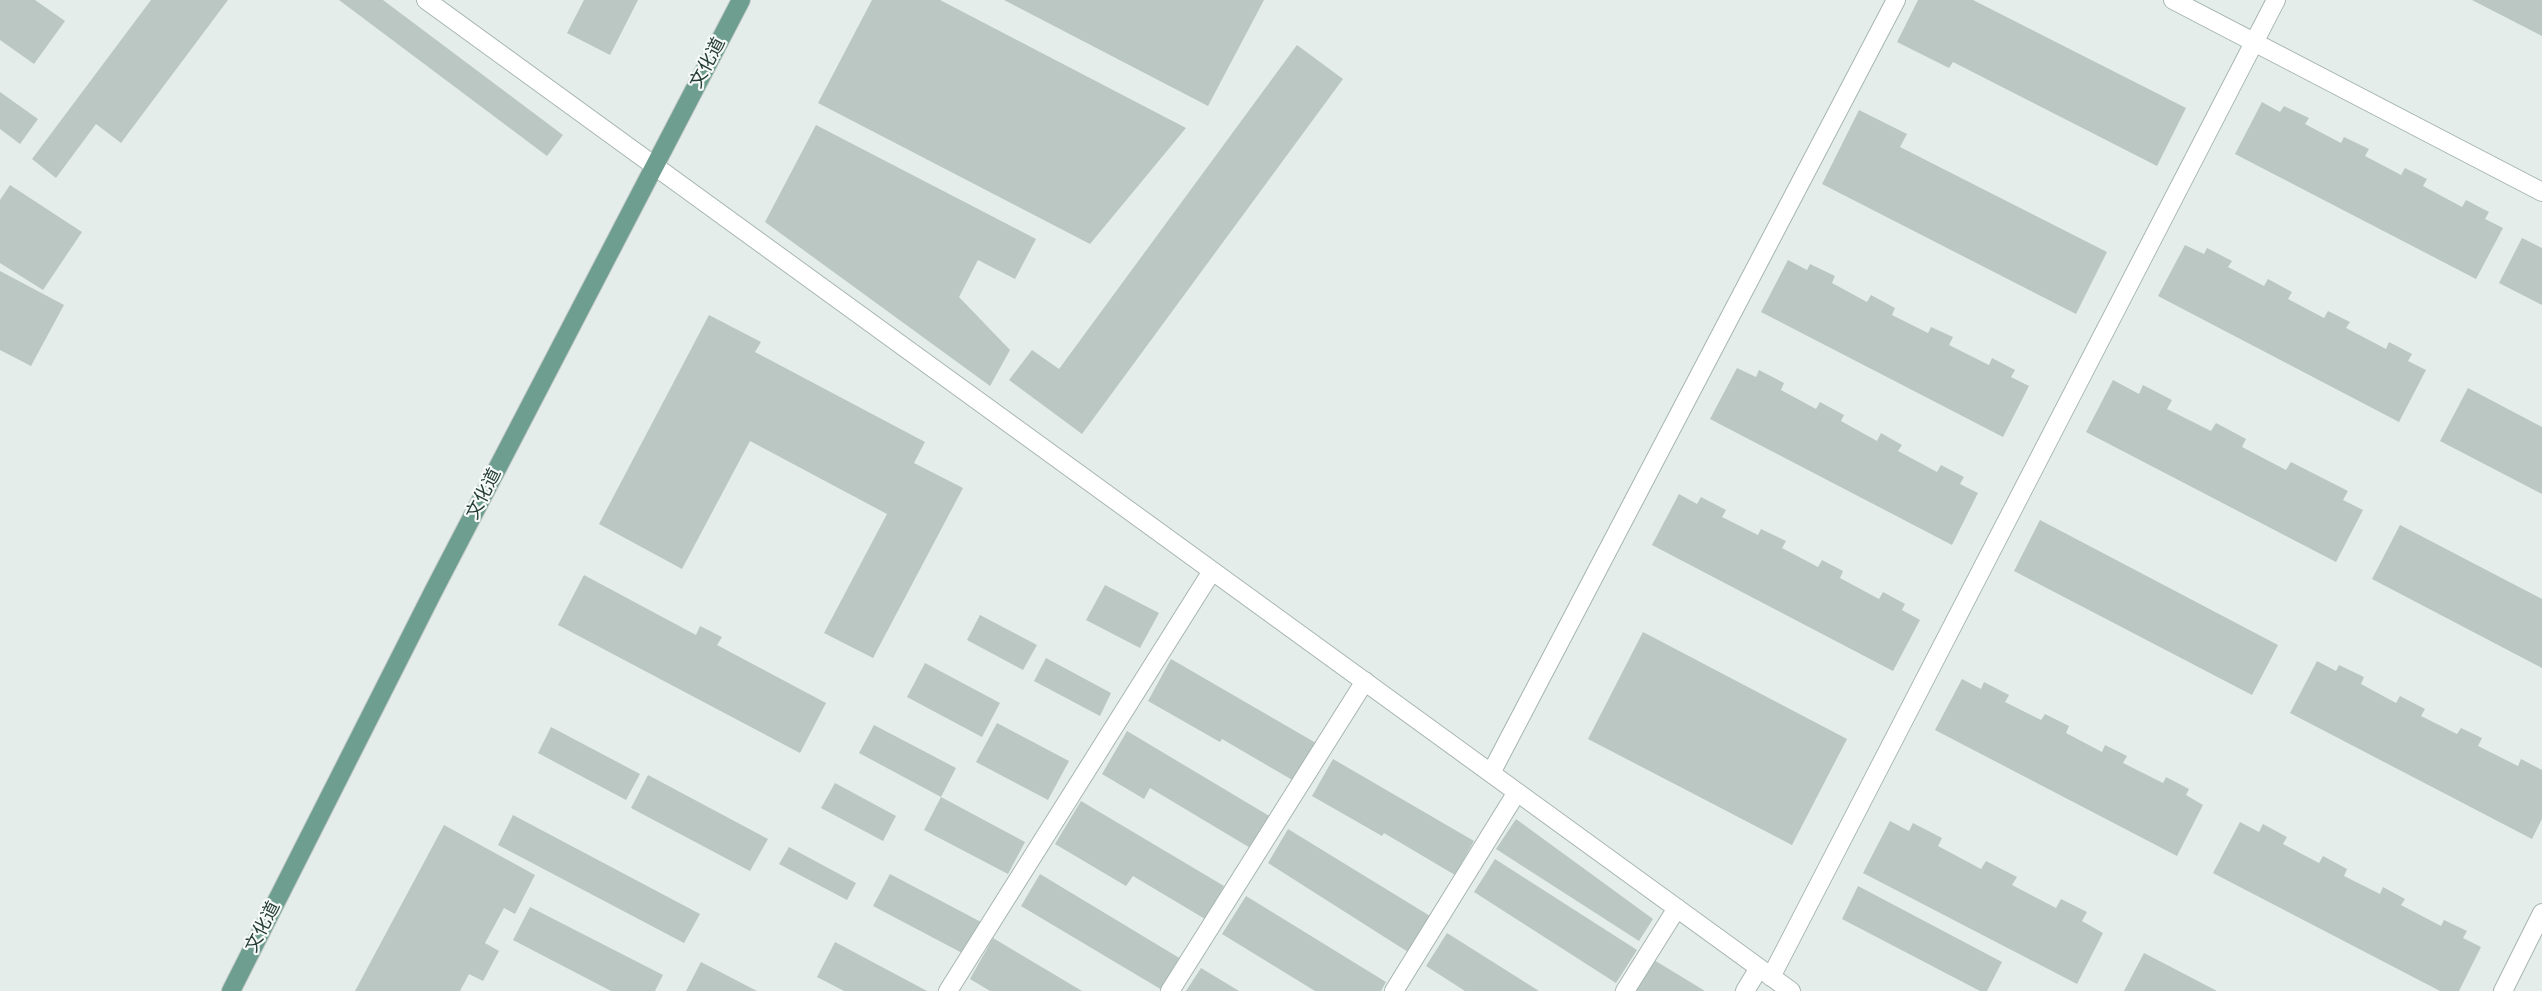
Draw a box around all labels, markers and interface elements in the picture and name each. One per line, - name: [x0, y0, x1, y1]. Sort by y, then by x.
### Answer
- street label: 文化道: [686, 34, 730, 92]
- street label: 文化道: [462, 465, 506, 523]
- street label: 文化道: [241, 898, 285, 956]

